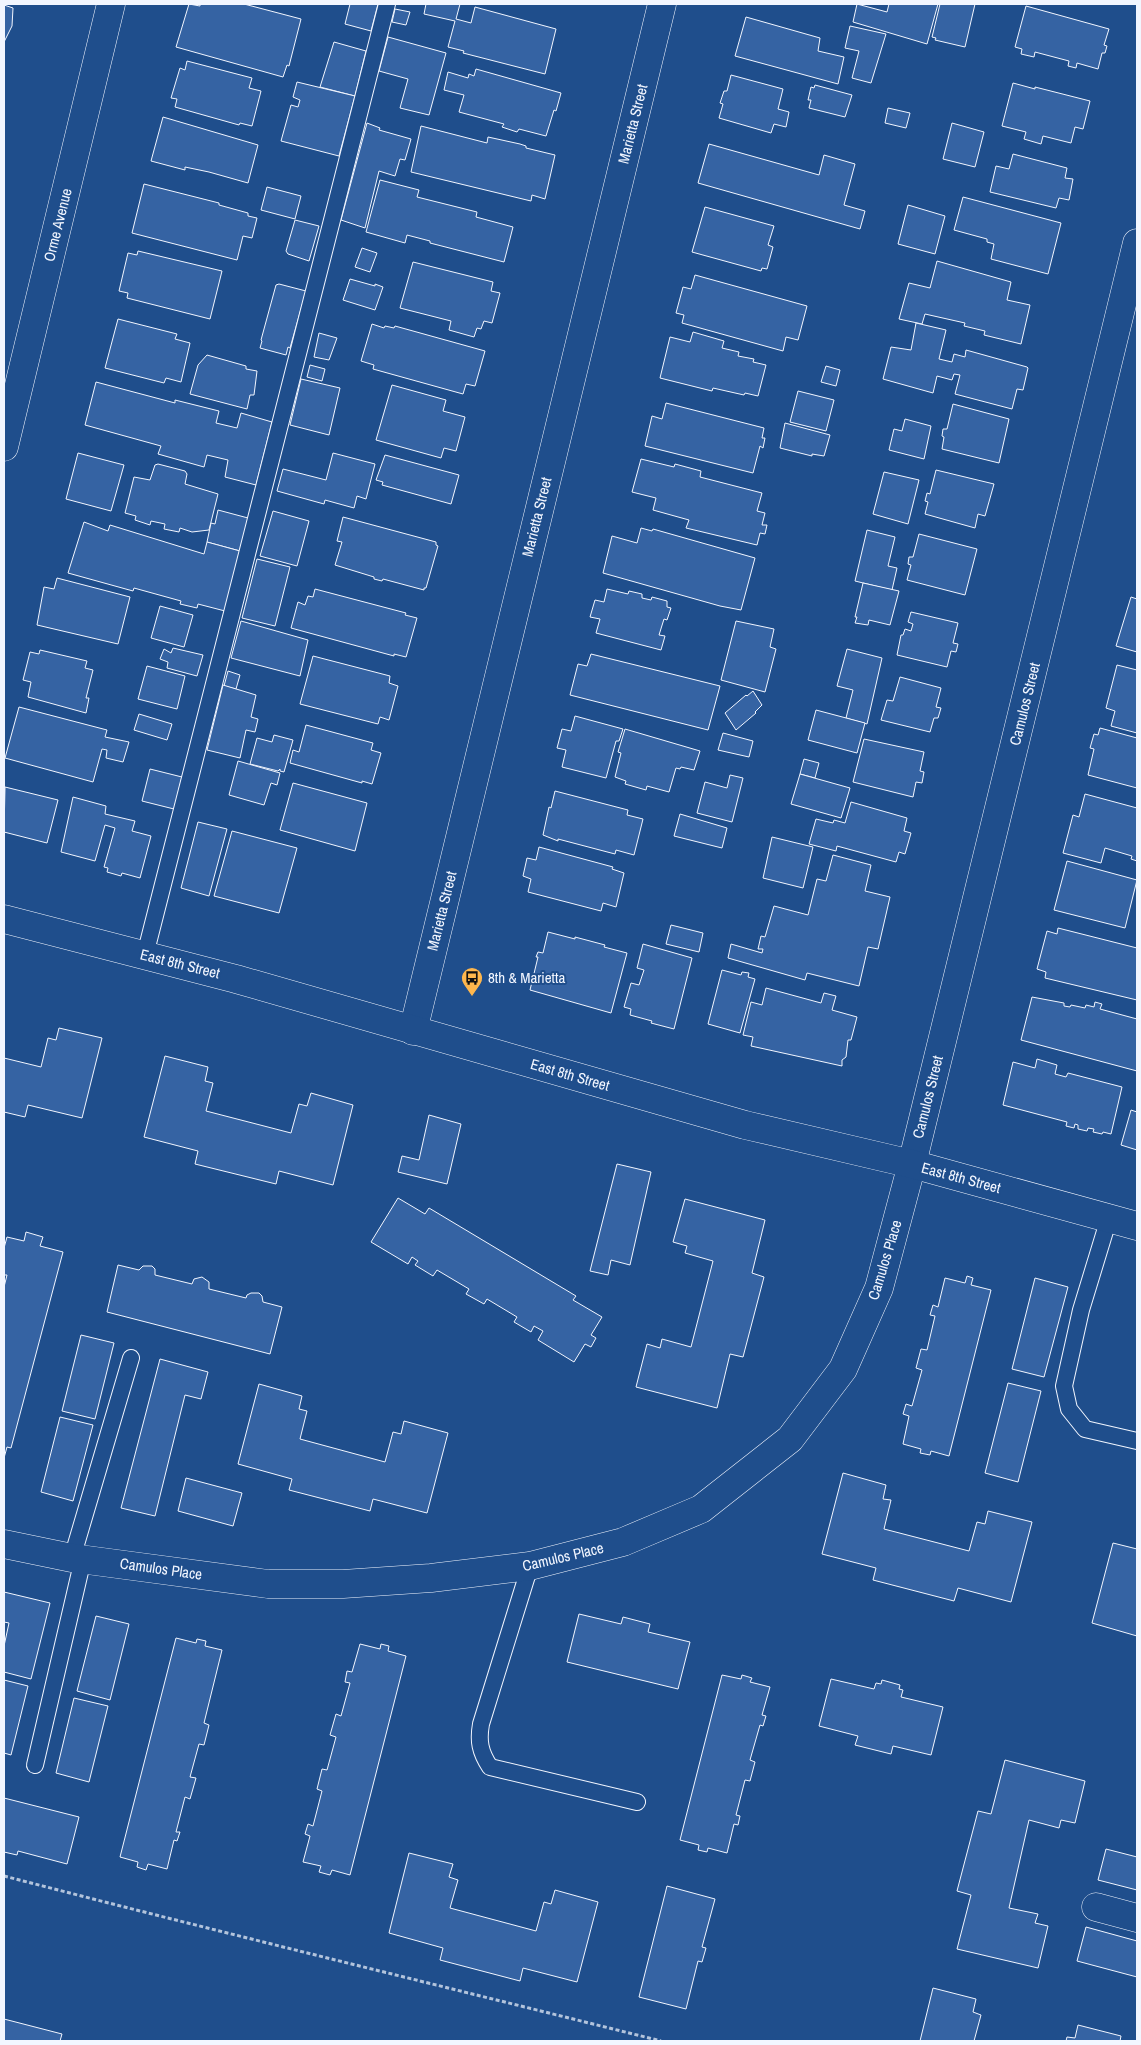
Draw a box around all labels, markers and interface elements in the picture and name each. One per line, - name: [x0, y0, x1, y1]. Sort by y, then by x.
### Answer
- street label: Marietta Street: [612, 81, 653, 166]
- street label: Orme Avenue: [38, 186, 77, 264]
- street label: Marietta Street: [516, 474, 557, 559]
- street label: Camulos Street: [1004, 660, 1045, 748]
- street label: Marietta Street: [421, 868, 462, 953]
- street label: East 8th Street: [138, 943, 223, 984]
- bus stop icon: 8th & Marietta: [460, 966, 484, 997]
- place label: 8th & Marietta: [488, 967, 565, 988]
- street label: East 8th Street: [528, 1053, 613, 1096]
- street label: Camulos Street: [907, 1053, 948, 1141]
- street label: East 8th Street: [919, 1157, 1004, 1198]
- street label: Camulos Place: [862, 1217, 907, 1302]
- street label: Camulos Place: [520, 1537, 606, 1576]
- street label: Camulos Place: [119, 1552, 204, 1585]

